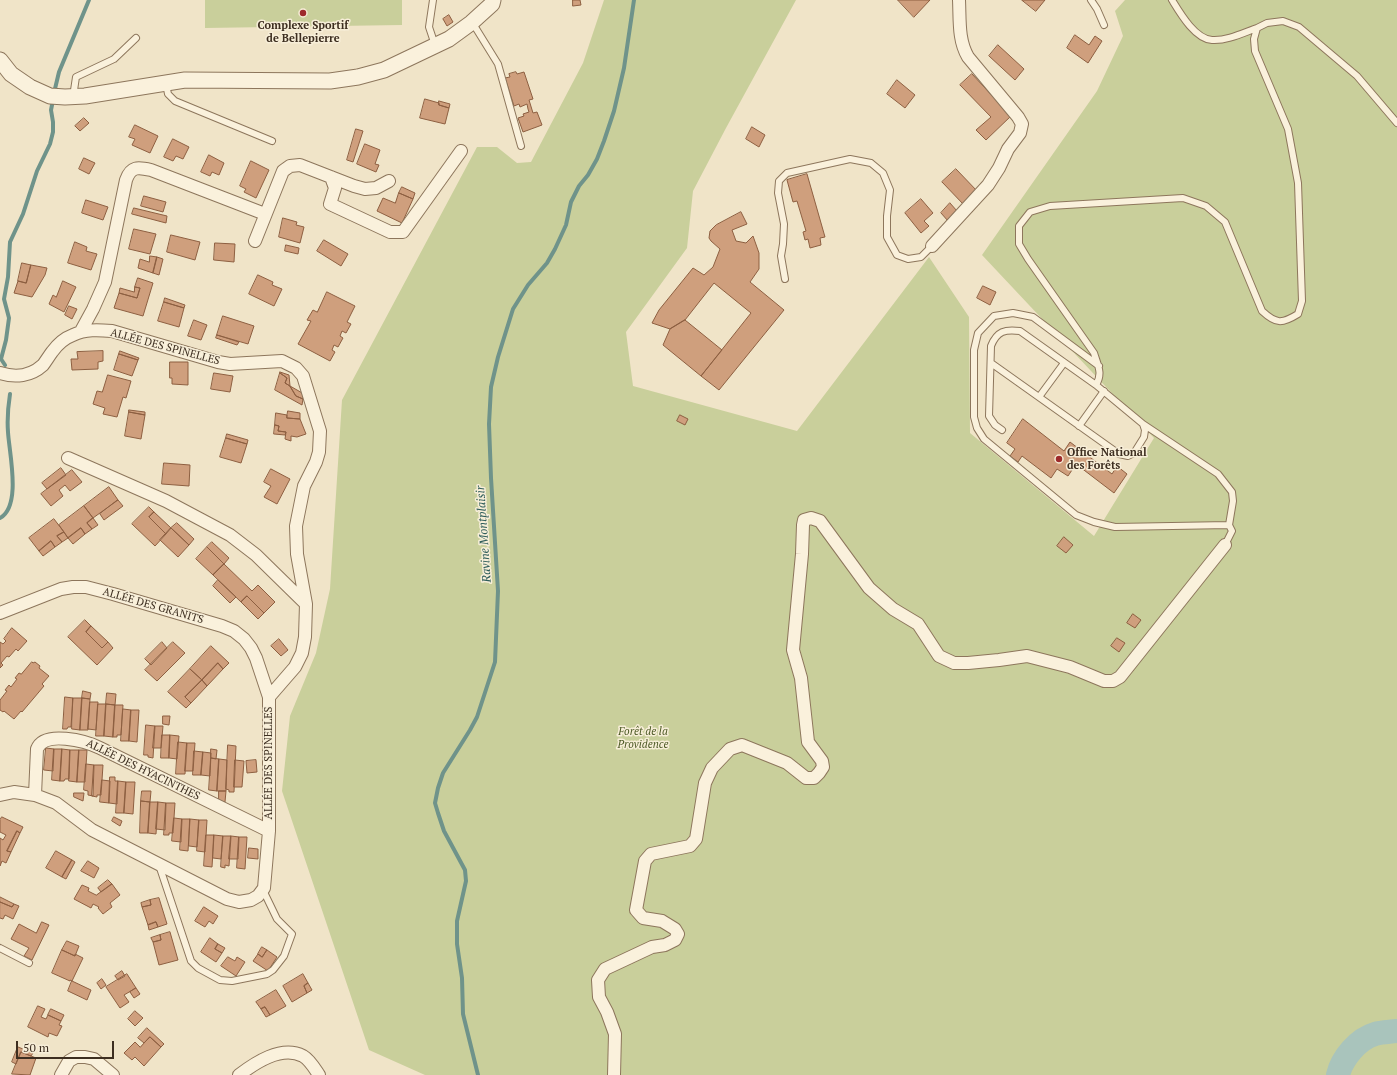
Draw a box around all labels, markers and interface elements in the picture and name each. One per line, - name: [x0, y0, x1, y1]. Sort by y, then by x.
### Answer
- marker: Complexe Sportif de Bellepierre: [298, 8, 308, 18]
- place label: Complexe Sportif de Bellepierre: [258, 19, 348, 45]
- street label: ALLÉE DES SPINELLES: [109, 326, 221, 368]
- place label: Office National des Forêts: [1067, 446, 1147, 472]
- marker: Office National des Forêts: [1054, 454, 1064, 464]
- water label: Ravine Montplaisir: [473, 485, 495, 583]
- street label: ALLÉE DES GRANITS: [101, 585, 205, 627]
- street label: ALLÉE DES SPINELLES: [262, 707, 276, 819]
- park label: Forêt de la Providence: [618, 725, 668, 751]
- street label: ALLÉE DES HYACINTHES: [84, 737, 202, 803]
- scale bar: [18, 1033, 116, 1059]
- text: 50 m: [23, 1040, 49, 1055]

